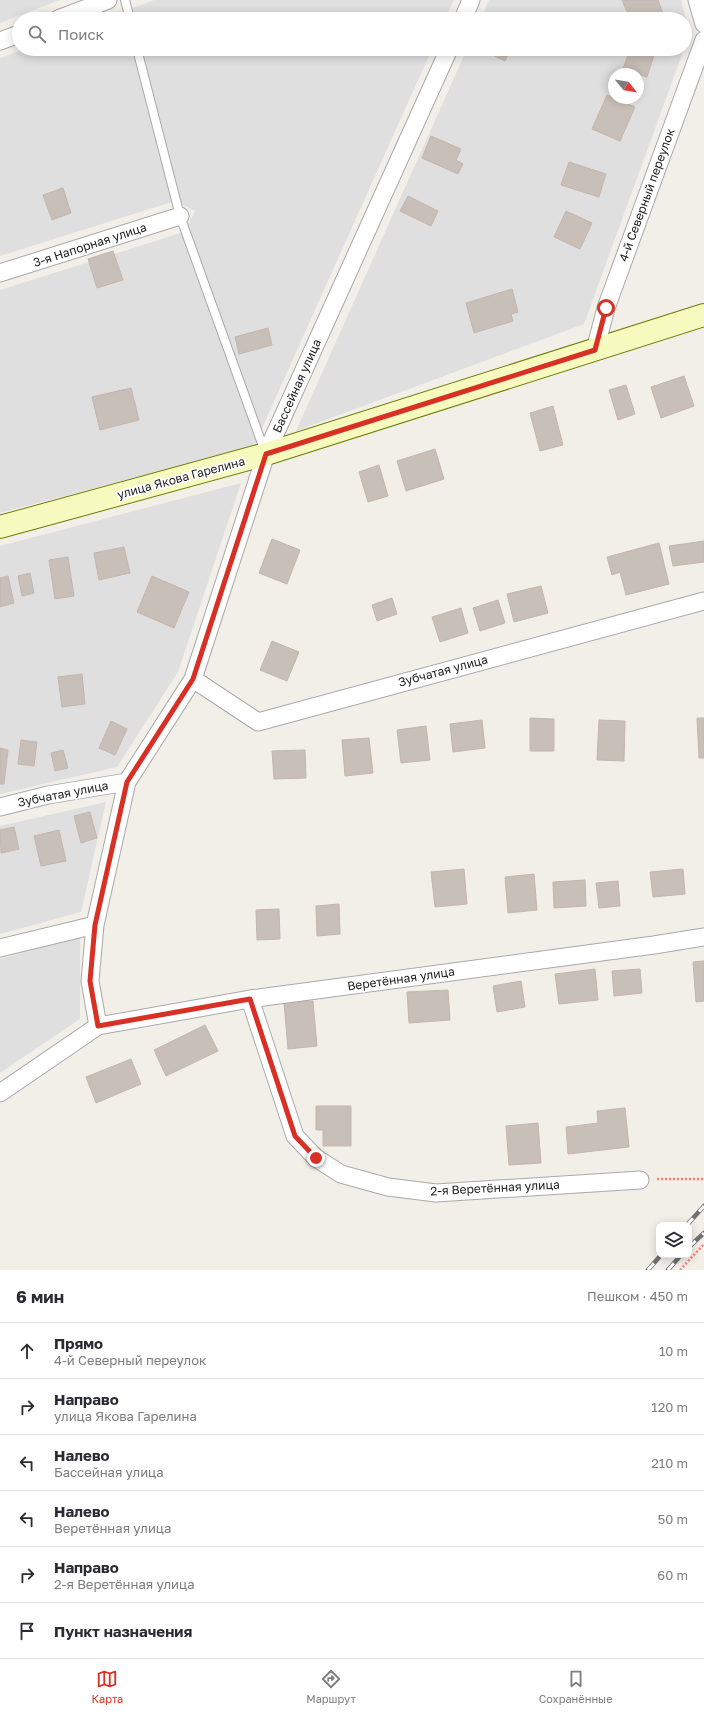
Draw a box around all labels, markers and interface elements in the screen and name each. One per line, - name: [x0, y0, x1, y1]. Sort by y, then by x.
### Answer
- search box: [12, 12, 692, 56]
- icon: search: [26, 23, 48, 45]
- text: Поиск: [58, 25, 104, 43]
- north arrow: [608, 68, 644, 104]
- street label: 4-й Северный переулок: [615, 126, 678, 264]
- street label: 3-я Напорная улица: [31, 219, 148, 270]
- route start: [597, 299, 615, 317]
- street label: Бассейная улица: [269, 337, 324, 435]
- street label: улица Якова Гарелина: [115, 453, 246, 502]
- street label: Зубчатая улица: [396, 651, 489, 690]
- street label: Зубчатая улица: [16, 777, 110, 810]
- street label: Веретённая улица: [346, 964, 456, 993]
- route end: [307, 1149, 325, 1167]
- street label: 2-я Веретённая улица: [430, 1177, 560, 1198]
- map controls: [656, 1222, 692, 1258]
- button: layers: [656, 1222, 692, 1258]
- text: 6 мин: [16, 1286, 64, 1307]
- text: Пешком · 450 m: [587, 1288, 688, 1304]
- text: Прямо: [54, 1334, 103, 1352]
- icon: ahead: [16, 1340, 38, 1362]
- text: 10 m: [659, 1343, 688, 1359]
- text: 4-й Северный переулок: [54, 1352, 206, 1368]
- text: Направо: [54, 1390, 119, 1408]
- icon: right: [16, 1396, 38, 1418]
- text: 120 m: [651, 1399, 688, 1415]
- text: улица Якова Гарелина: [54, 1408, 197, 1424]
- text: Налево: [54, 1446, 110, 1464]
- icon: left: [16, 1452, 38, 1474]
- text: 210 m: [651, 1455, 688, 1471]
- text: Бассейная улица: [54, 1464, 164, 1480]
- text: Налево: [54, 1502, 110, 1520]
- icon: left: [16, 1508, 38, 1530]
- text: 50 m: [658, 1511, 688, 1527]
- text: Веретённая улица: [54, 1520, 171, 1536]
- text: Направо: [54, 1558, 119, 1576]
- icon: right: [16, 1564, 38, 1586]
- text: 60 m: [657, 1567, 688, 1583]
- text: 2-я Веретённая улица: [54, 1576, 195, 1592]
- icon: arrive: [16, 1620, 38, 1642]
- text: Пункт назначения: [54, 1622, 192, 1640]
- tab: Карта: [91, 1668, 123, 1705]
- tab: Маршрут: [306, 1668, 356, 1705]
- tab: Сохранённые: [539, 1668, 613, 1705]

